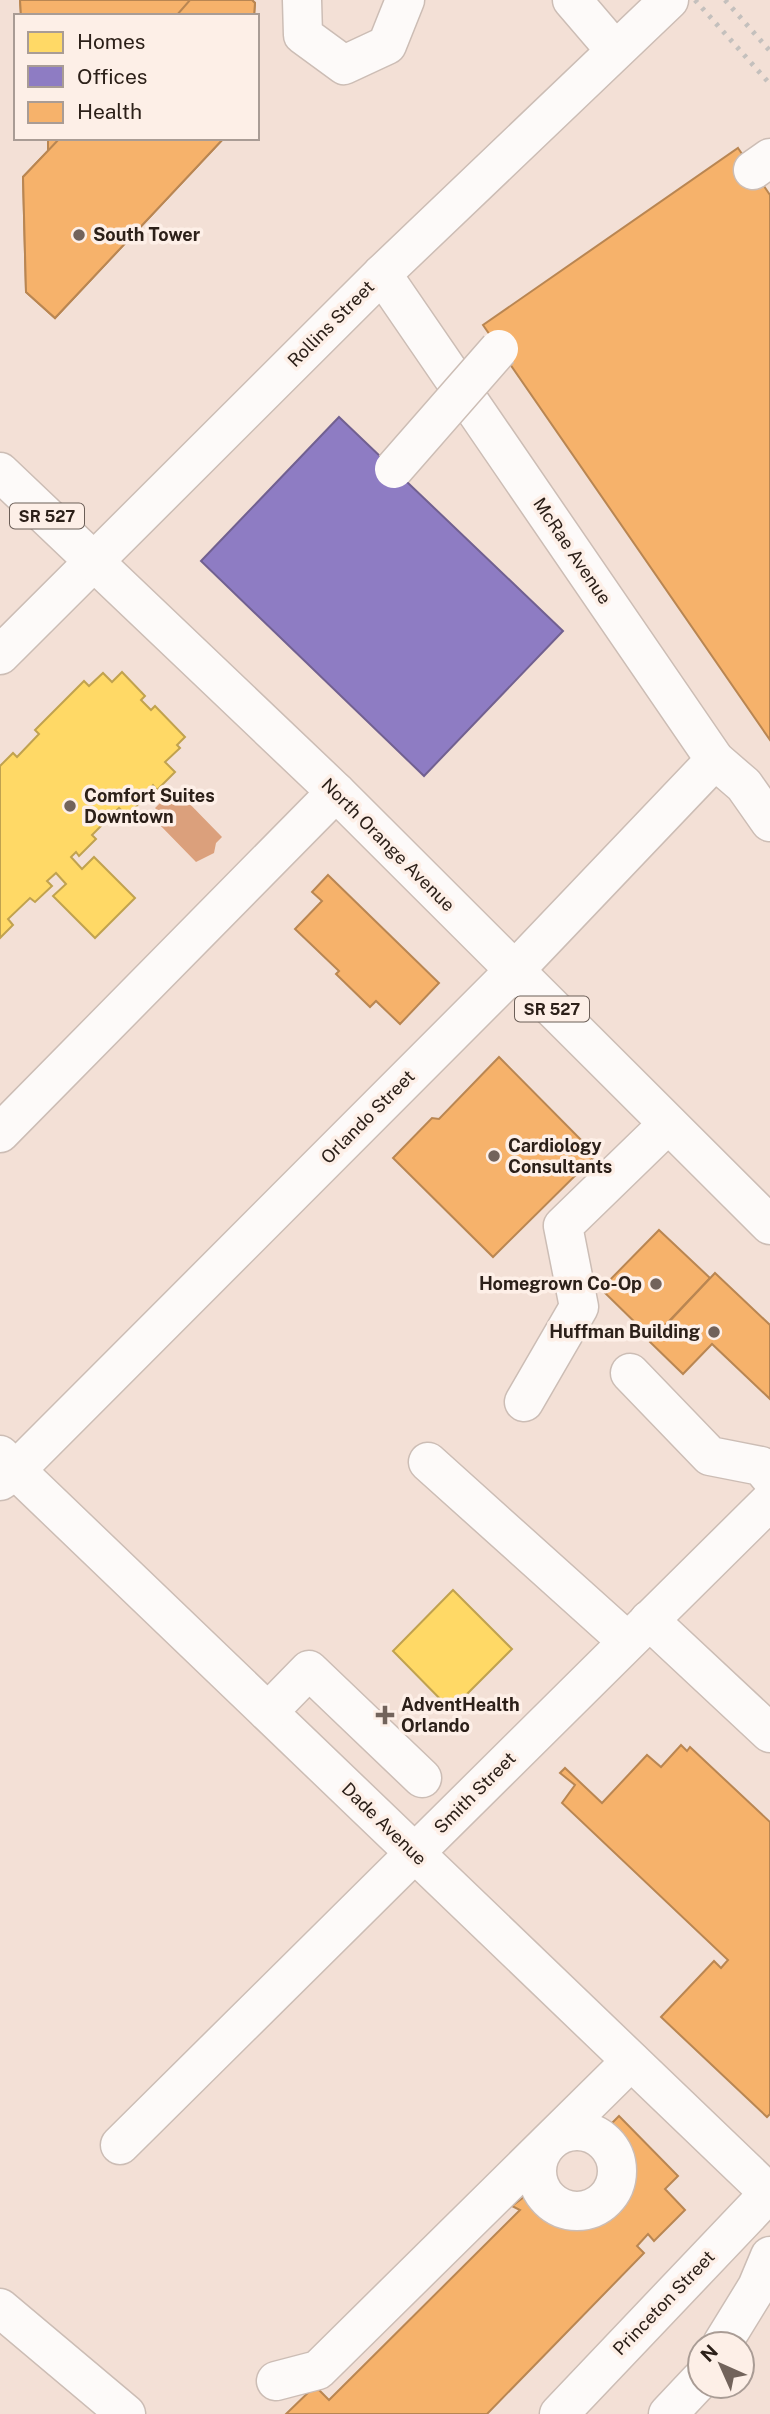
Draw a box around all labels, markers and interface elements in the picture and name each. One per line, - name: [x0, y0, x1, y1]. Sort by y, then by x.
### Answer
- legend: [14, 14, 259, 140]
- text: Homes: [77, 29, 145, 54]
- text: Offices: [77, 64, 147, 89]
- text: Health: [77, 99, 142, 124]
- place label: South Tower: [93, 224, 201, 245]
- marker: South Tower: [71, 227, 87, 243]
- street label: Rollins Street: [283, 276, 378, 371]
- street label: McRae Avenue: [529, 494, 616, 608]
- road number: SR 527: [10, 503, 84, 528]
- street label: North Orange Avenue: [317, 774, 459, 916]
- place label: Comfort Suites Downtown: [84, 785, 215, 827]
- marker: Comfort Suites Downtown: [62, 798, 78, 814]
- road number: SR 527: [515, 996, 589, 1021]
- street label: Orlando Street: [317, 1066, 419, 1168]
- place label: Cardiology Consultants: [508, 1135, 612, 1177]
- marker: Cardiology Consultants: [486, 1148, 502, 1164]
- place label: Homegrown Co-Op: [479, 1273, 642, 1294]
- marker: Homegrown Co-Op: [648, 1276, 664, 1292]
- place label: Huffman Building: [549, 1321, 700, 1342]
- marker: Huffman Building: [706, 1324, 722, 1340]
- place label: AdventHealth Orlando: [401, 1694, 520, 1736]
- marker: AdventHealth Orlando: [375, 1705, 395, 1725]
- street label: Smith Street: [430, 1748, 520, 1838]
- street label: Dade Avenue: [338, 1778, 431, 1869]
- street label: Princeton Street: [608, 2246, 719, 2359]
- north arrow: [686, 2330, 756, 2400]
- text: N: [696, 2340, 722, 2366]

